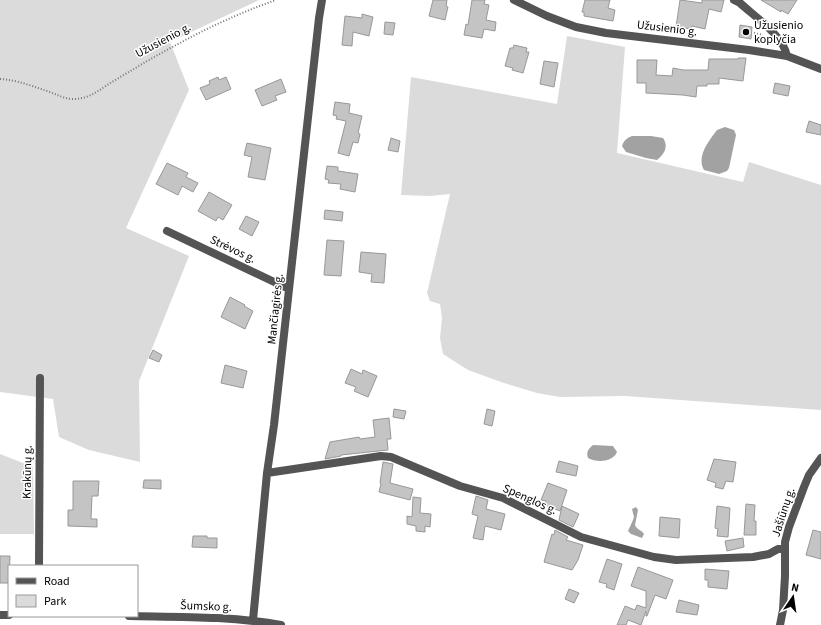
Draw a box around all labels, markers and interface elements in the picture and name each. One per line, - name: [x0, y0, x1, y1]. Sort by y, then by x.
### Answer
- street label: Užusienio g.: [636, 16, 698, 41]
- place label: Užusienio koplyčia: [754, 17, 803, 48]
- street label: Užusienio g.: [132, 19, 194, 62]
- marker: Užusienio koplyčia: [741, 27, 751, 37]
- street label: Strėvos g.: [207, 231, 258, 267]
- street label: Mančiagirės g.: [263, 273, 288, 345]
- street label: Krakūnų g.: [19, 445, 36, 499]
- street label: Spenglos g.: [500, 480, 560, 519]
- street label: Jašiūnų g.: [768, 485, 799, 539]
- legend: [8, 565, 138, 617]
- text: Road: [44, 573, 70, 590]
- north arrow: [773, 577, 813, 617]
- text: N: [790, 580, 800, 596]
- text: Park: [44, 593, 66, 610]
- street label: Šumsko g.: [180, 597, 232, 616]

